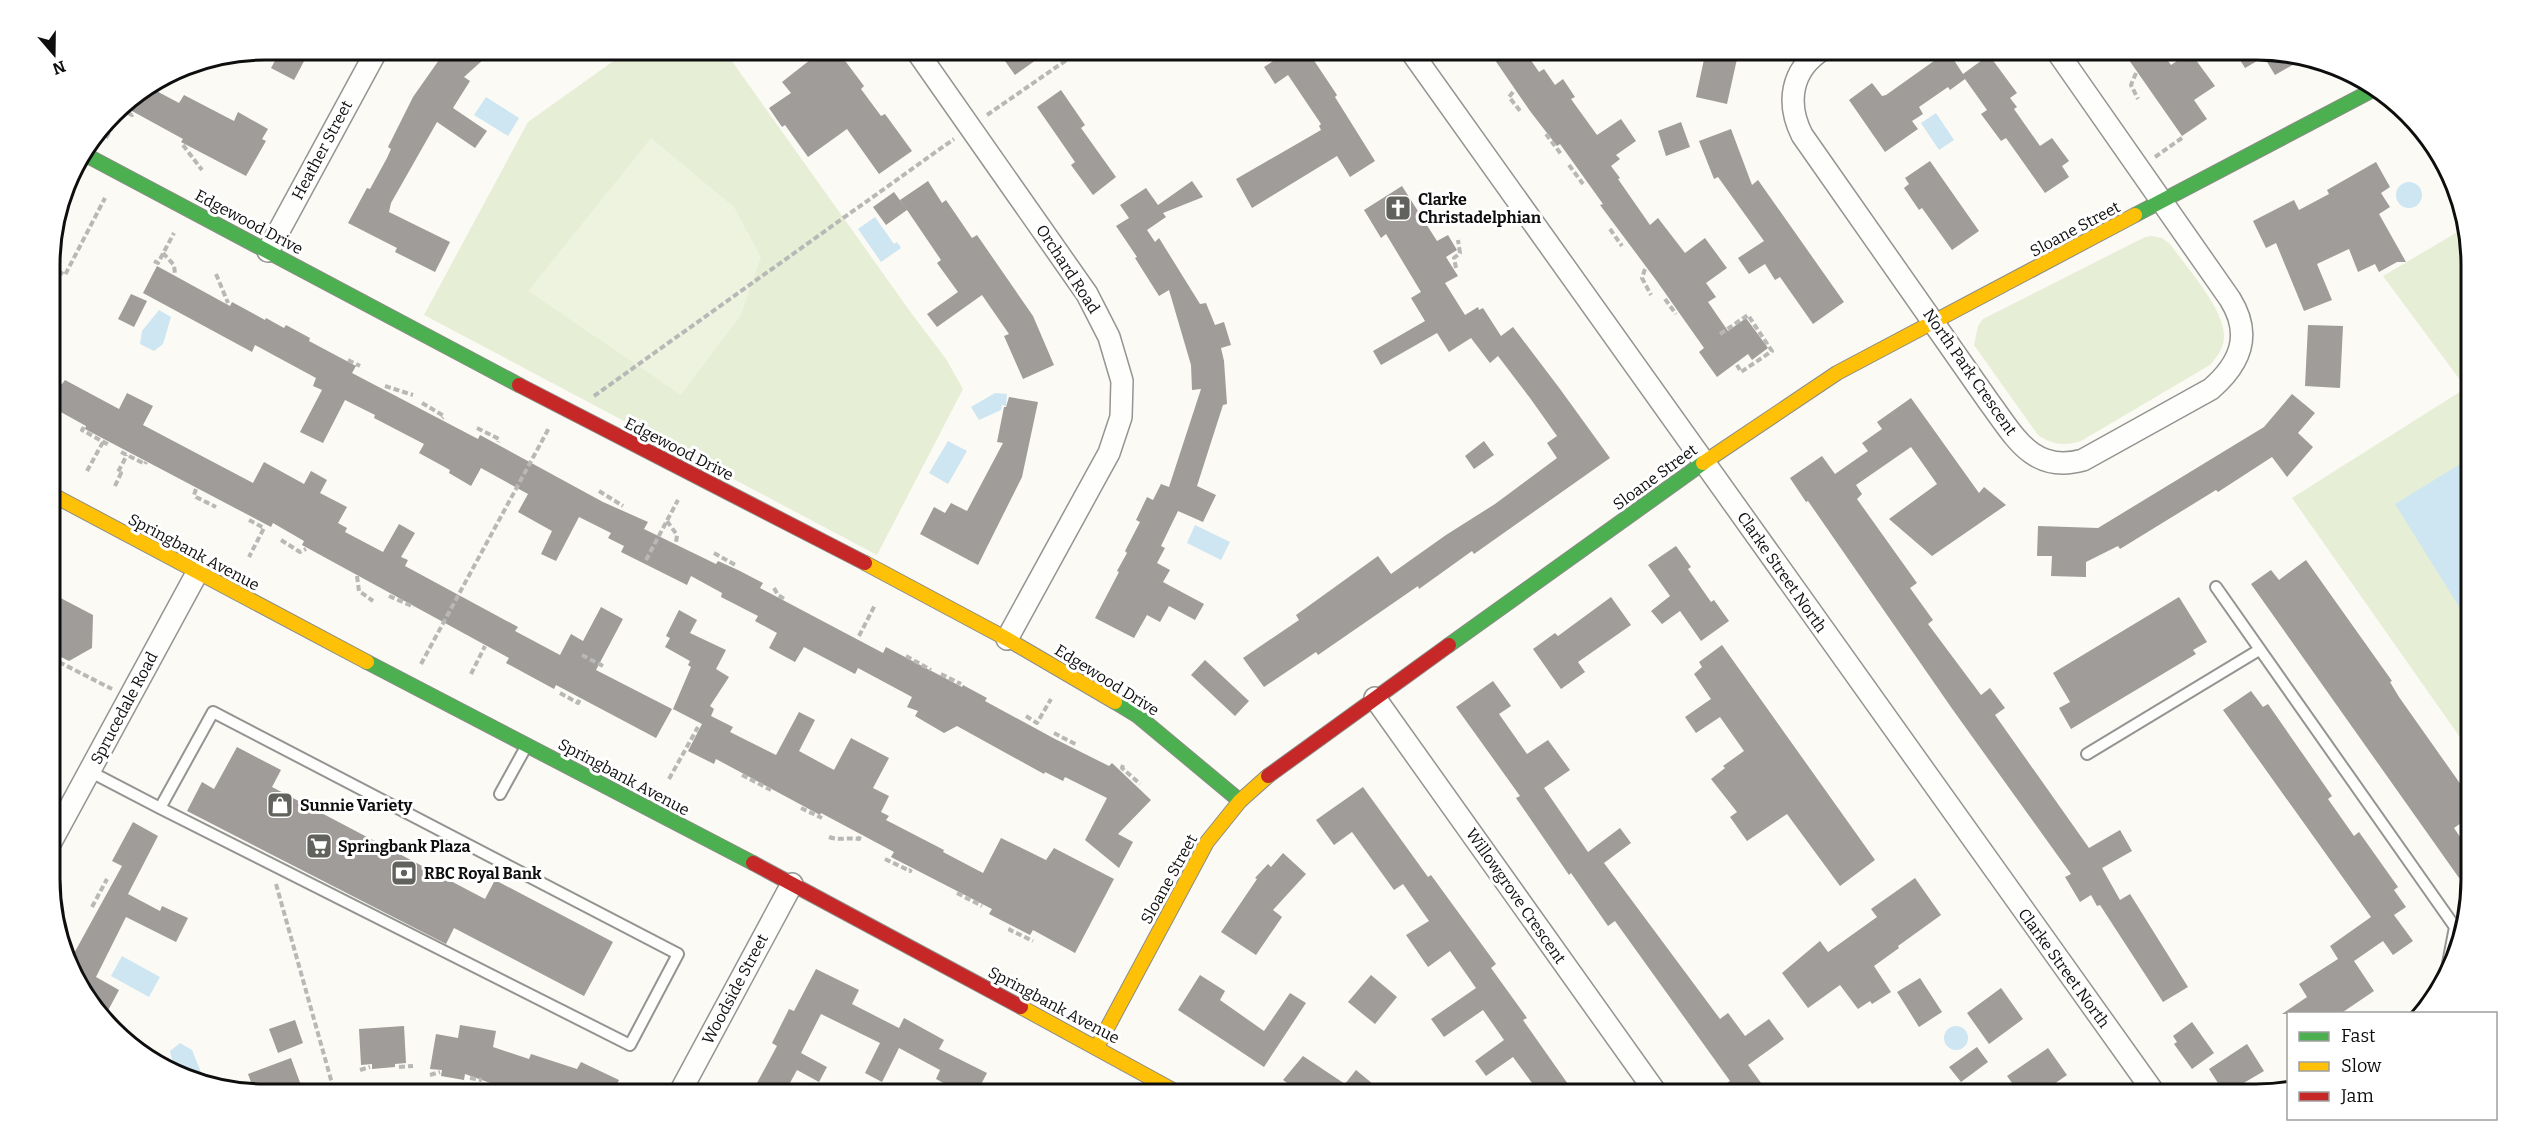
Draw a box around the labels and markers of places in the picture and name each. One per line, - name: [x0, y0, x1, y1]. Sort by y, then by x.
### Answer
- place label: Clarke Christadelphian: [1418, 190, 1542, 227]
- church icon: Clarke Christadelphian: [1383, 193, 1413, 223]
- shop icon: Sunnie Variety: [265, 790, 295, 820]
- place label: Sunnie Variety: [300, 796, 413, 815]
- supermarket icon: Springbank Plaza: [304, 831, 334, 861]
- place label: Springbank Plaza: [338, 837, 470, 856]
- bank icon: RBC Royal Bank: [389, 858, 419, 888]
- place label: RBC Royal Bank: [424, 864, 542, 883]

